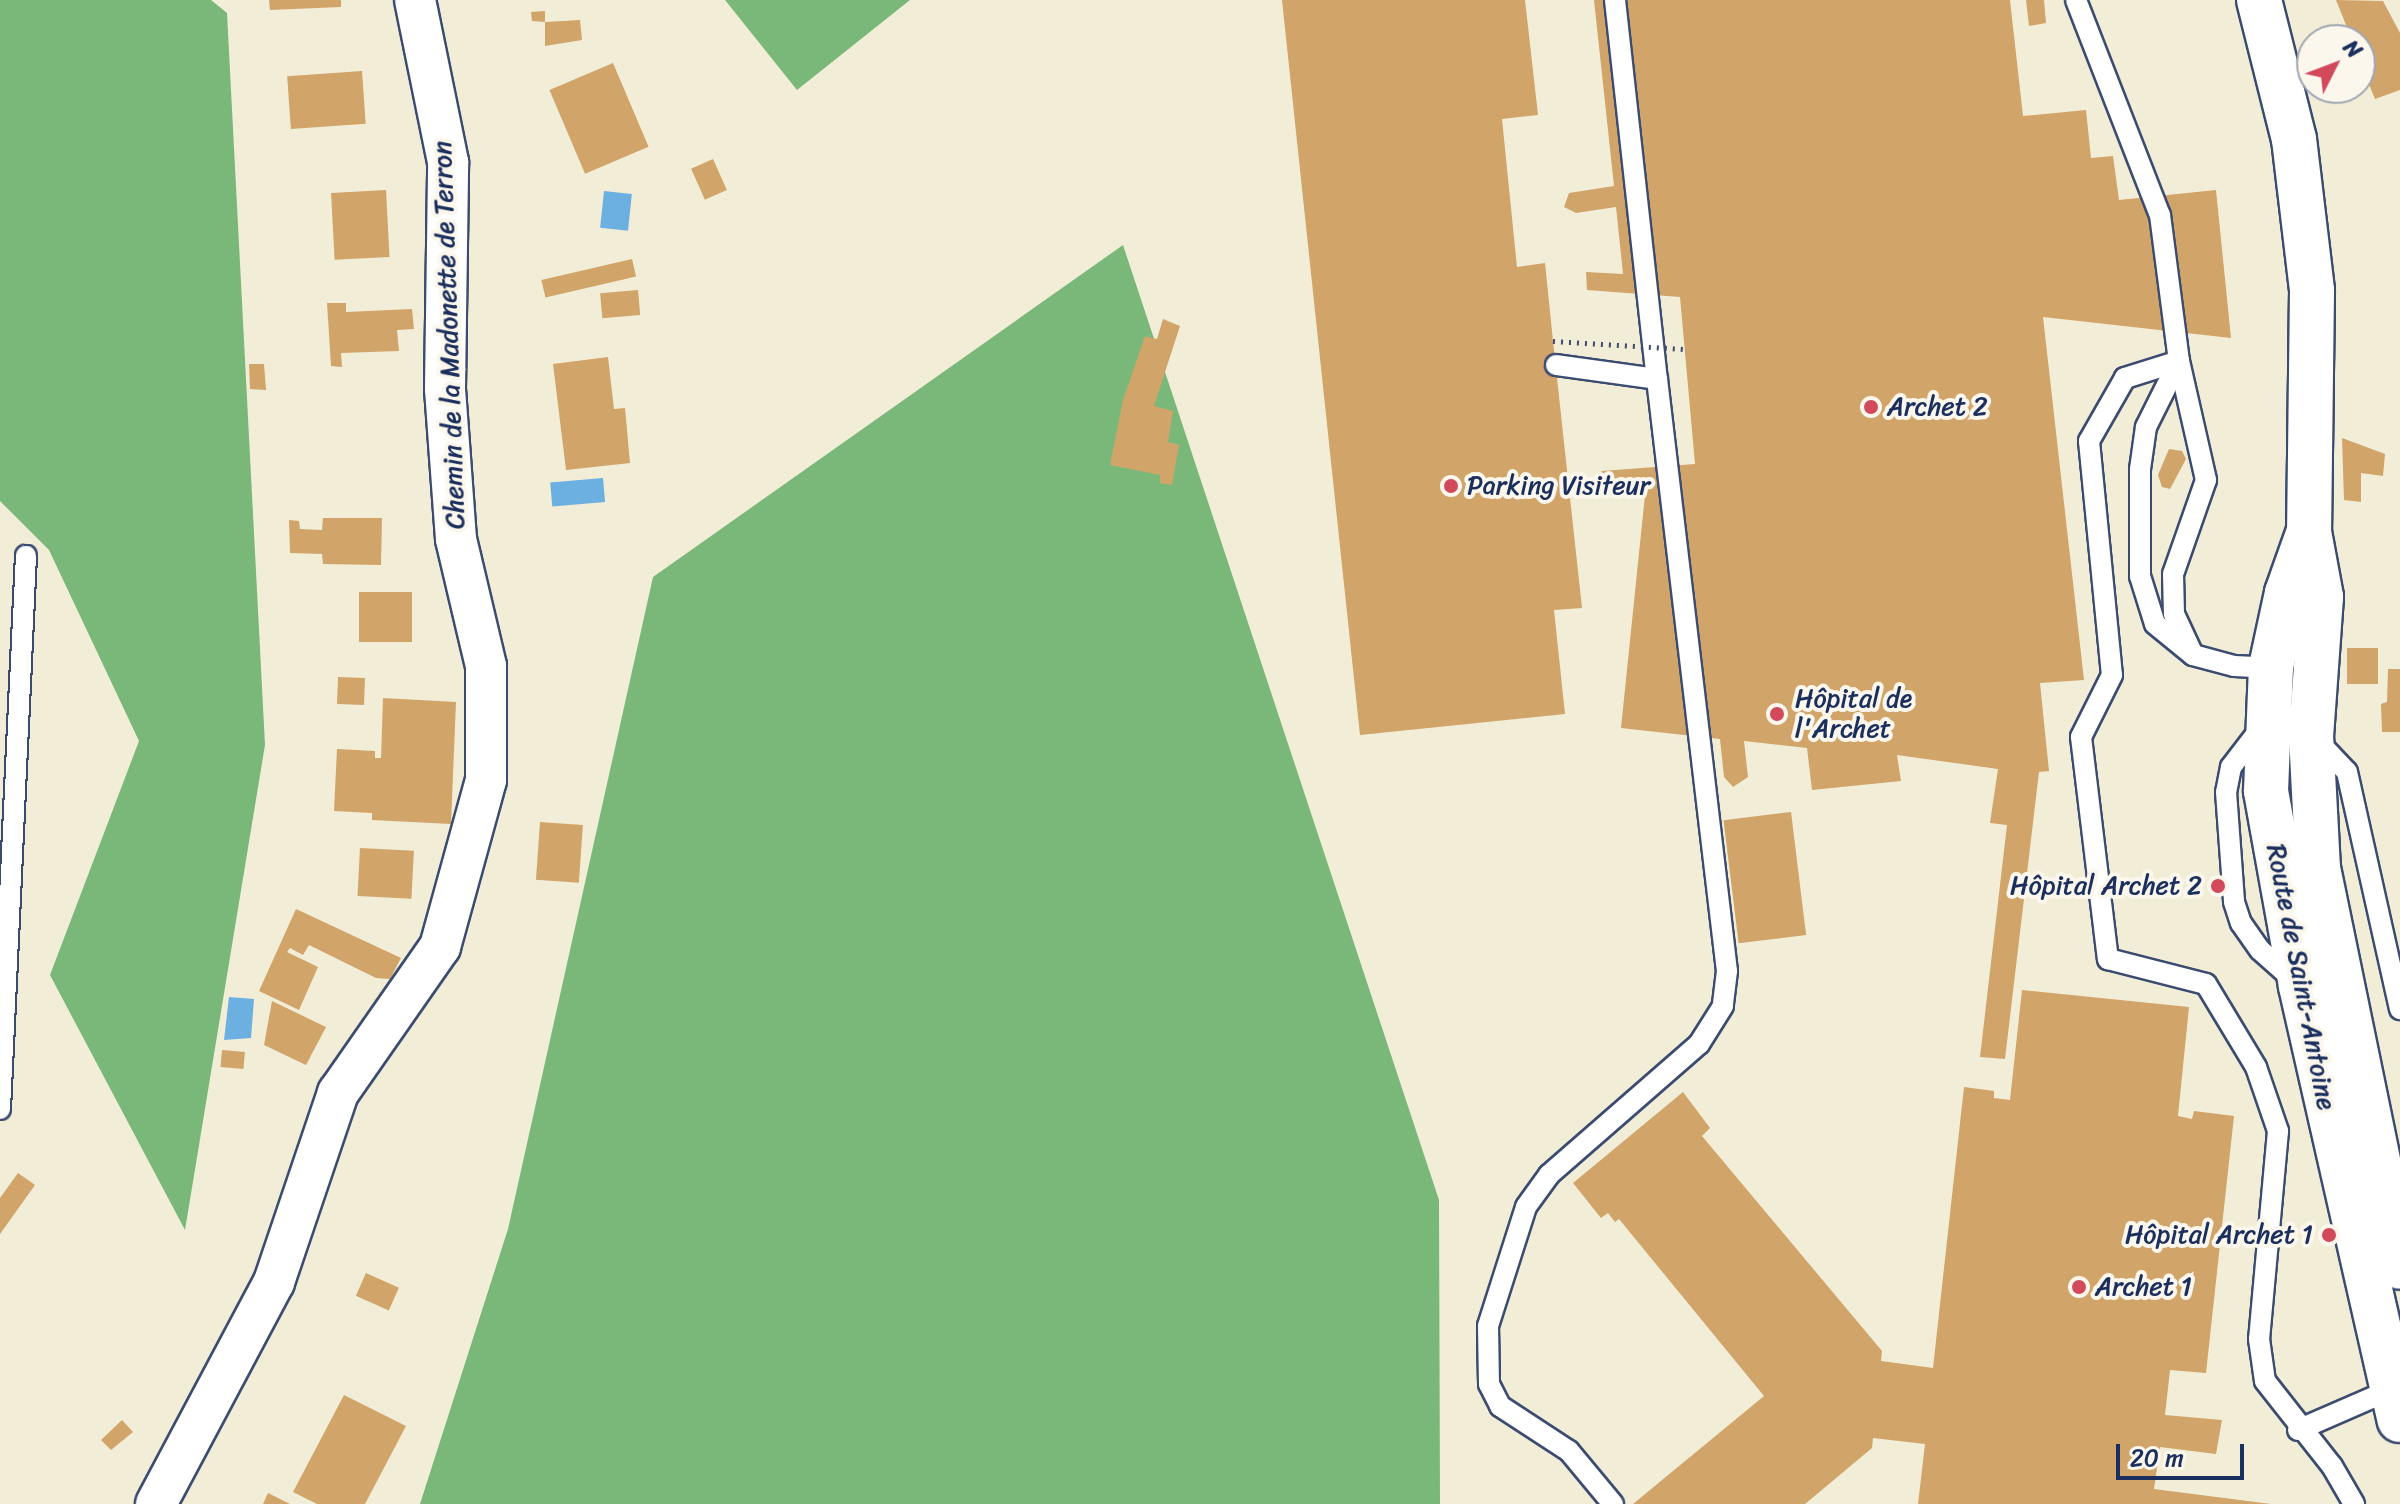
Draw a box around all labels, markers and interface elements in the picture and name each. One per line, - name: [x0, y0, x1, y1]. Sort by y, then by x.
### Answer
- north arrow: [2296, 24, 2376, 104]
- text: N: [2333, 30, 2372, 68]
- street label: Chemin de la Madonette de Terron: [427, 140, 471, 530]
- place label: Archet 2: [1887, 391, 1988, 423]
- marker: Archet 2: [1862, 398, 1880, 416]
- place label: Parking Visiteur: [1467, 470, 1652, 502]
- marker: Parking Visiteur: [1442, 477, 1460, 495]
- place label: Hôpital de l'Archet: [1795, 683, 1913, 744]
- marker: Hôpital de l'Archet: [1766, 703, 1788, 725]
- street label: Route de Saint-Antoine: [2260, 841, 2342, 1113]
- place label: Hôpital Archet 2: [2010, 870, 2202, 902]
- marker: Hôpital Archet 2: [2209, 877, 2227, 895]
- place label: Hôpital Archet 1: [2125, 1219, 2313, 1251]
- marker: Hôpital Archet 1: [2320, 1226, 2338, 1244]
- place label: Archet 1: [2095, 1271, 2192, 1303]
- marker: Archet 1: [2070, 1278, 2088, 1296]
- scale bar: [2120, 1428, 2248, 1478]
- text: 20 m: [2130, 1437, 2184, 1479]

